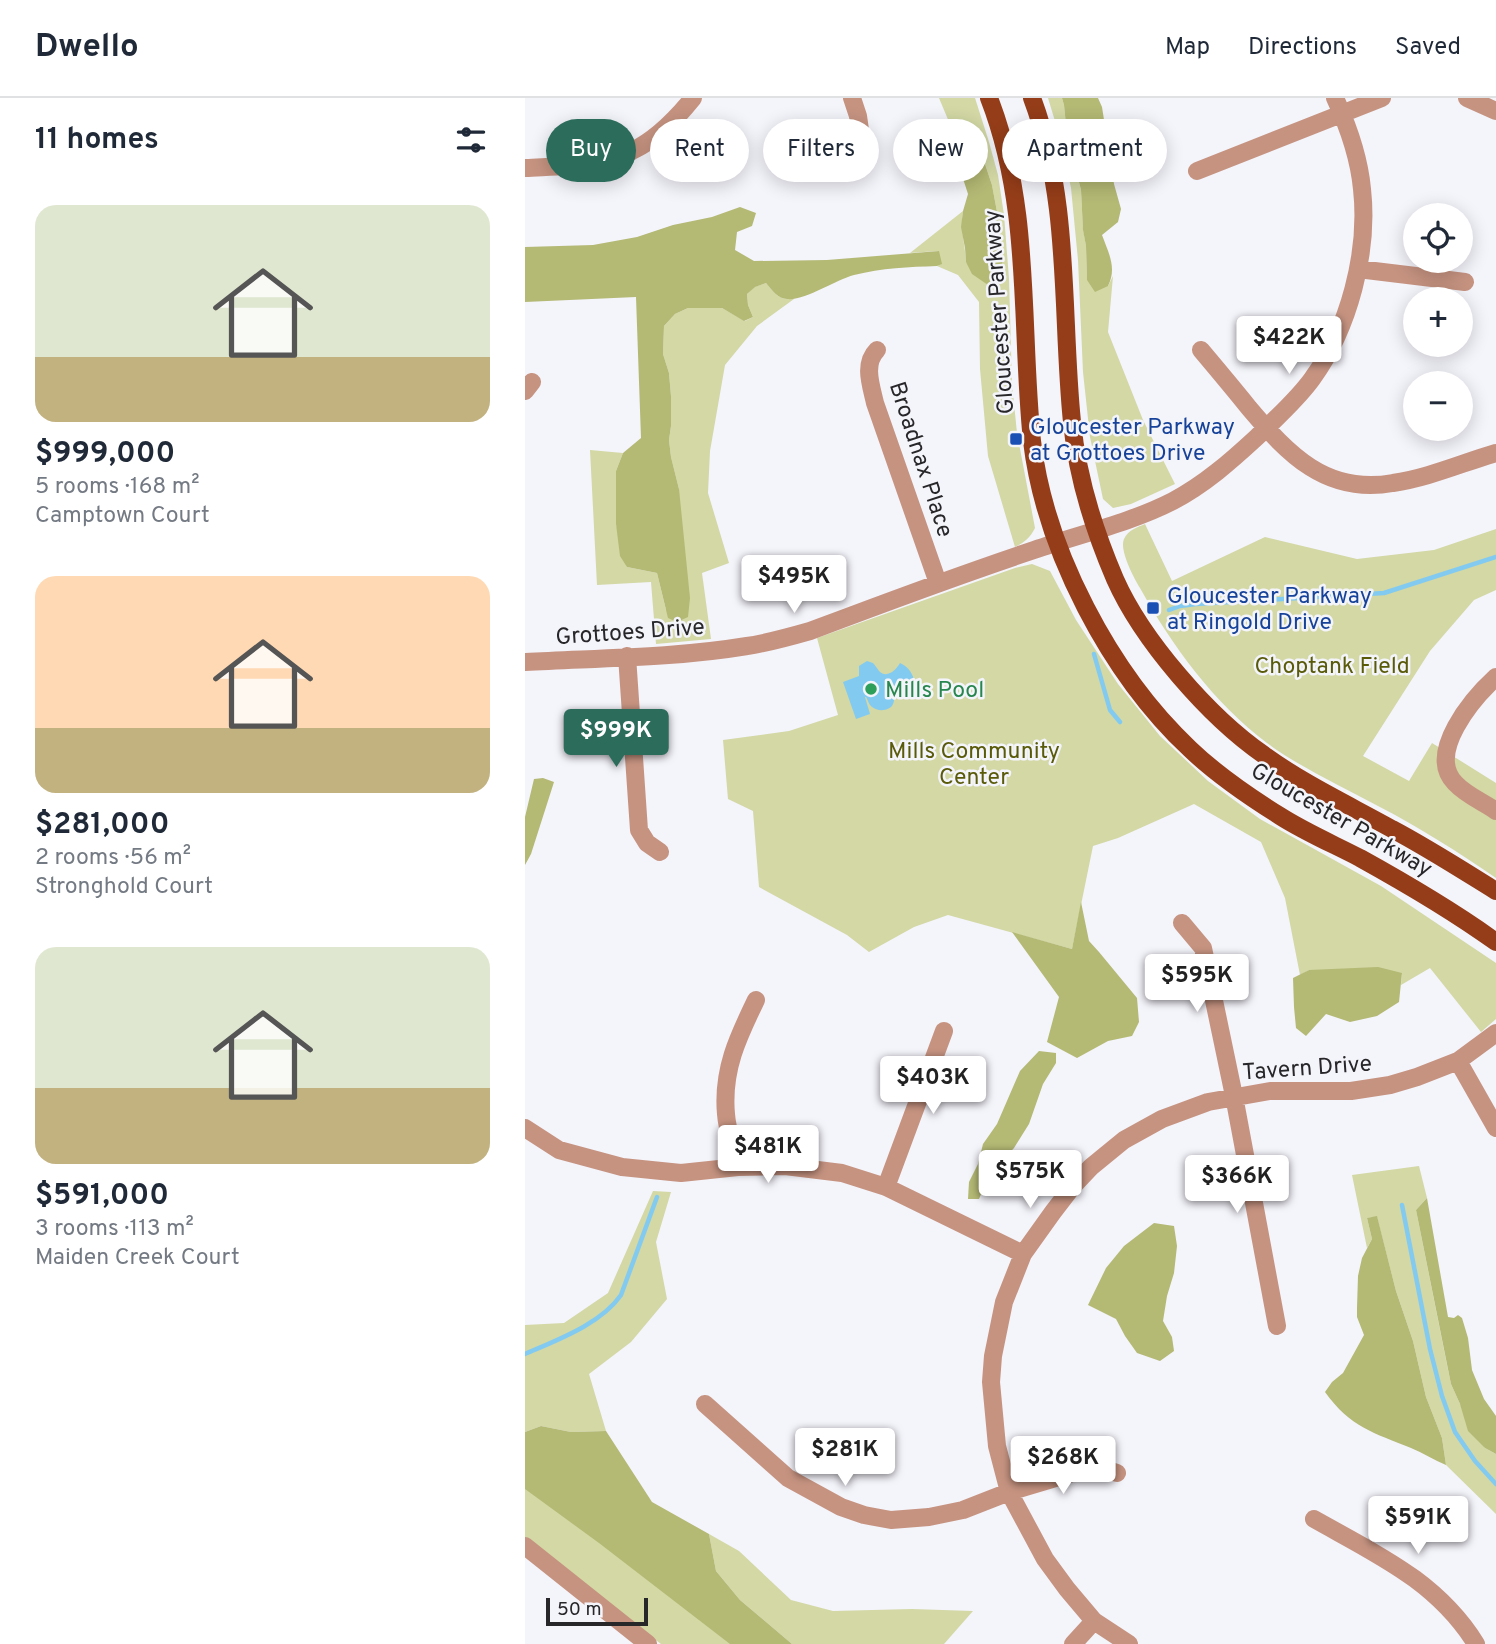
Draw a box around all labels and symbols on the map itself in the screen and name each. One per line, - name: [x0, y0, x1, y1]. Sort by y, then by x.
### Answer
- street label: Gloucester Parkway: [979, 209, 1022, 415]
- pin: $422K: [1240, 316, 1338, 376]
- street label: Broadnax Place: [881, 378, 958, 541]
- place label: Gloucester Parkway at Grottoes Drive: [1030, 414, 1235, 469]
- marker: Gloucester Parkway at Grottoes Drive: [1008, 431, 1024, 447]
- pin: $495K: [745, 556, 843, 615]
- place label: Gloucester Parkway at Ringold Drive: [1167, 583, 1372, 638]
- marker: Gloucester Parkway at Ringold Drive: [1145, 600, 1161, 616]
- street label: Grottoes Drive: [555, 614, 706, 653]
- park label: Choptank Field: [1254, 653, 1410, 682]
- place label: Mills Pool: [885, 677, 984, 706]
- marker: Mills Pool: [863, 681, 879, 697]
- pin: $999K: [567, 710, 665, 769]
- park label: Mills Community Center: [888, 738, 1060, 793]
- street label: Gloucester Parkway: [1245, 757, 1437, 885]
- pin: $595K: [1148, 954, 1246, 1014]
- street label: Tavern Drive: [1241, 1050, 1373, 1088]
- pin: $403K: [884, 1056, 982, 1116]
- pin: $481K: [719, 1126, 817, 1185]
- pin: $575K: [981, 1150, 1079, 1210]
- pin: $366K: [1188, 1156, 1286, 1215]
- pin: $281K: [796, 1428, 894, 1488]
- pin: $268K: [1014, 1436, 1112, 1496]
- pin: $591K: [1369, 1496, 1467, 1556]
- scale bar: [546, 1595, 647, 1627]

